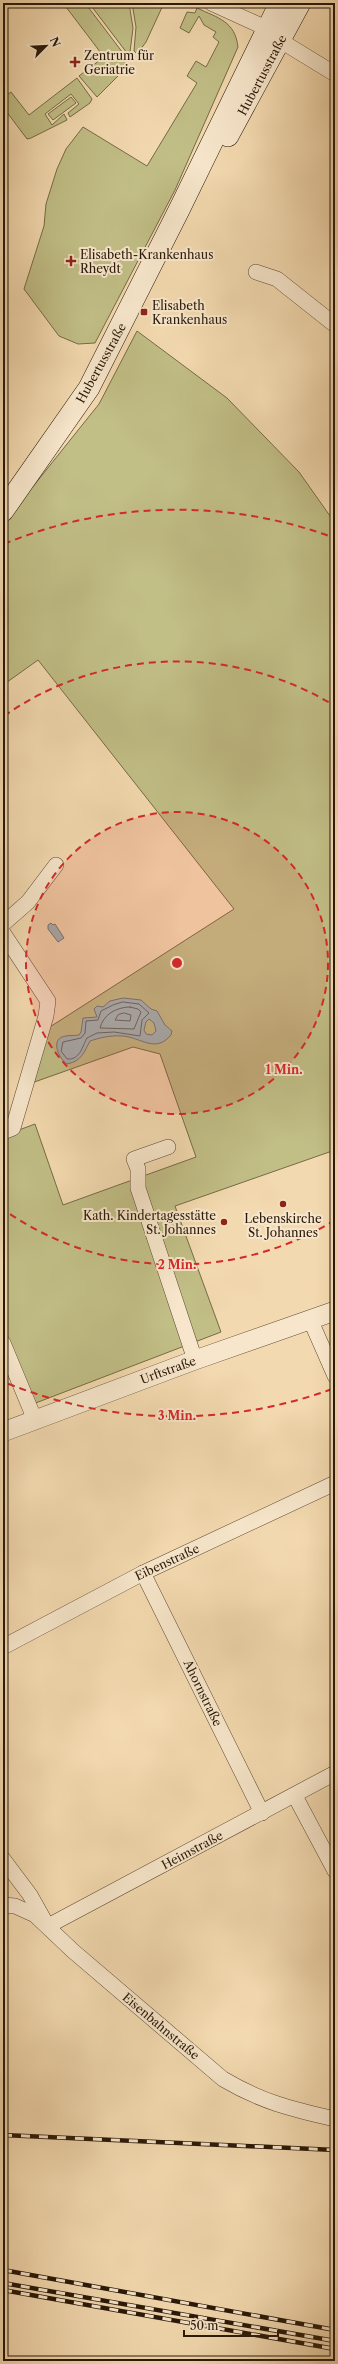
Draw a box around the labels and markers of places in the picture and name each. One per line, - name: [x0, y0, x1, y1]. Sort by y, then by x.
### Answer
- place label: Zentrum für Geriatrie: [84, 48, 154, 77]
- marker: Zentrum für Geriatrie: [69, 56, 81, 68]
- place label: Elisabeth-Krankenhaus Rheydt: [80, 247, 214, 276]
- marker: Elisabeth-Krankenhaus Rheydt: [65, 255, 77, 267]
- place label: Elisabeth Krankenhaus: [152, 298, 227, 327]
- marker: Elisabeth Krankenhaus: [139, 307, 149, 317]
- centre of rings: [170, 956, 184, 970]
- marker: Lebenskirche St. Johannes: [278, 1199, 288, 1209]
- place label: Kath. Kindertagesstätte St. Johannes: [83, 1208, 216, 1237]
- place label: Lebenskirche St. Johannes: [244, 1211, 322, 1240]
- marker: Kath. Kindertagesstätte St. Johannes: [219, 1217, 229, 1227]

